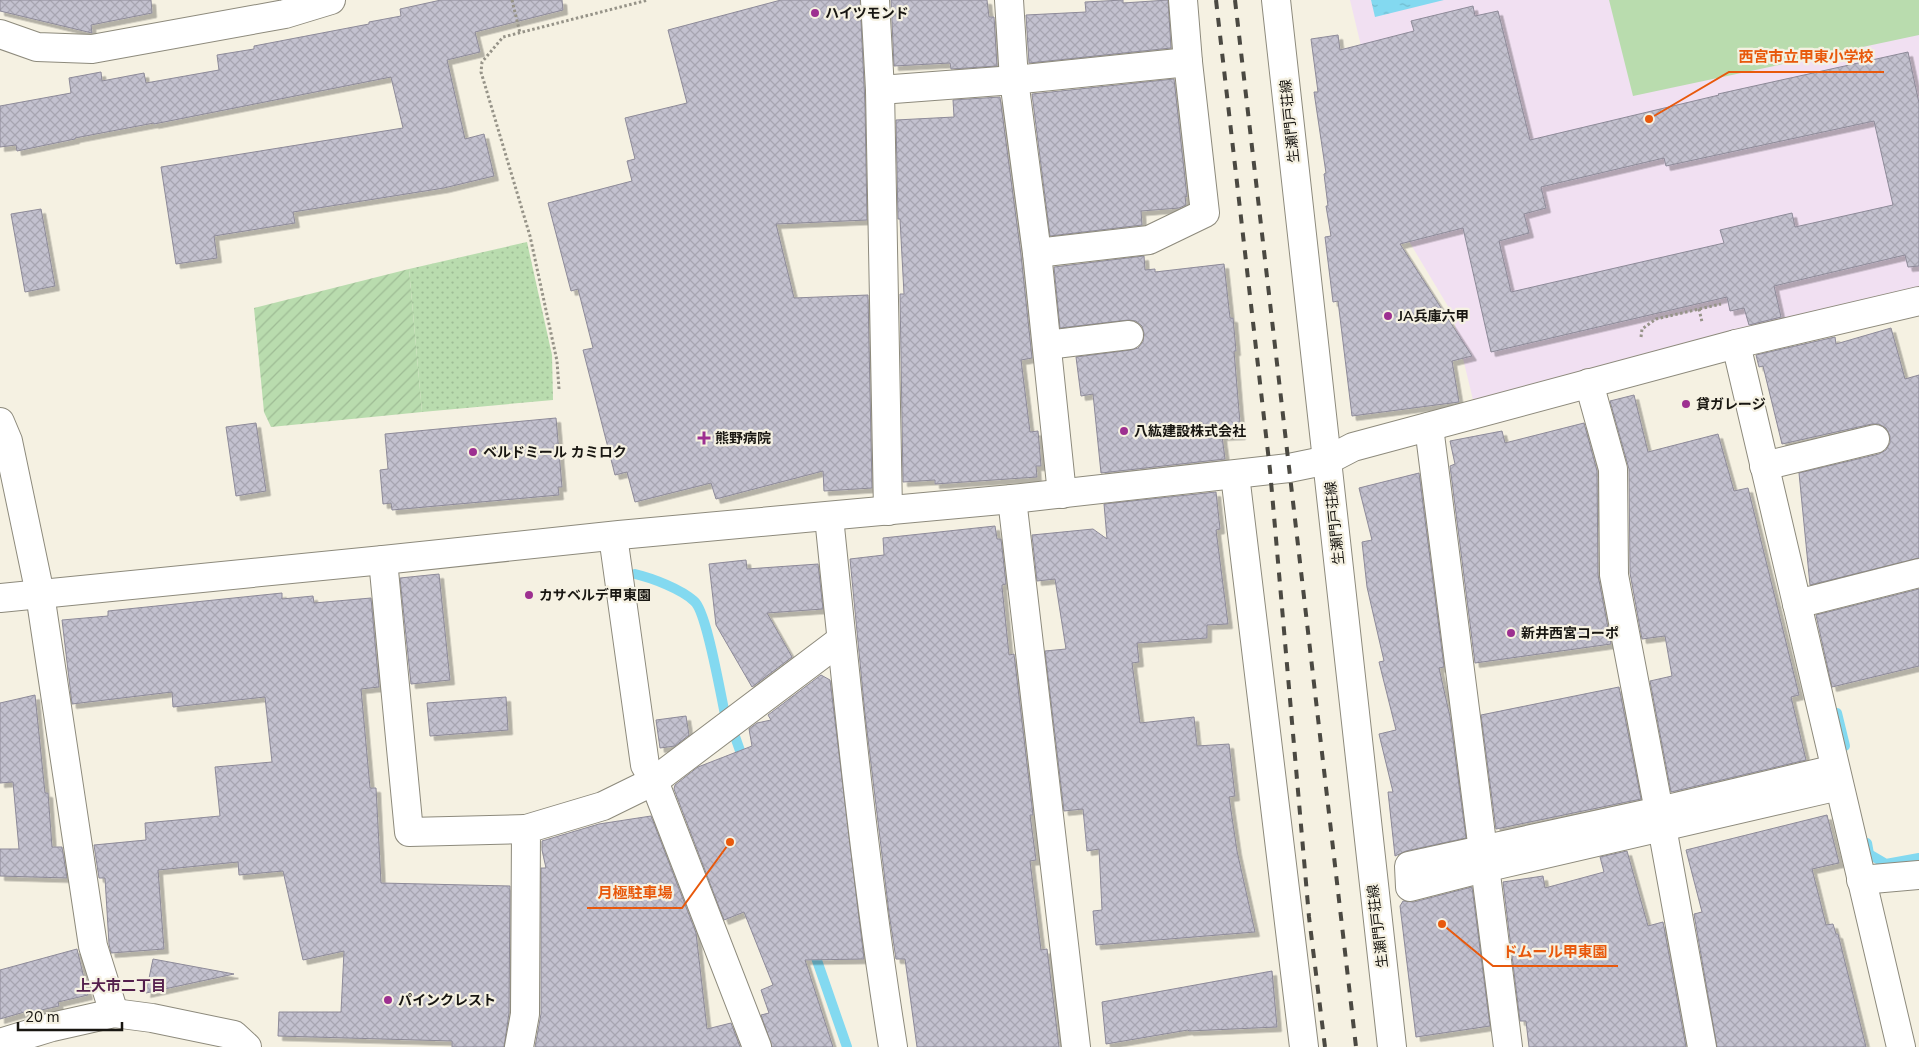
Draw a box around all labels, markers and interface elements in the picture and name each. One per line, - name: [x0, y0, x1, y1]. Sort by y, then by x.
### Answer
- place label: ハイツモンド: [825, 4, 909, 23]
- marker: ハイツモンド: [809, 7, 821, 19]
- callout: 西宮市立甲東小学校: [1729, 42, 1884, 72]
- text: 西宮市立甲東小学校: [1738, 47, 1874, 67]
- street label: 生瀬門戸荘線: [1276, 78, 1304, 164]
- place label: JA兵庫六甲: [1397, 307, 1469, 326]
- marker: JA兵庫六甲: [1382, 310, 1394, 322]
- place label: 貸ガレージ: [1696, 395, 1766, 414]
- marker: 貸ガレージ: [1680, 398, 1692, 410]
- place label: 八紘建設株式会社: [1134, 422, 1246, 441]
- marker: 八紘建設株式会社: [1118, 425, 1130, 437]
- place label: 熊野病院: [715, 429, 771, 448]
- marker: 熊野病院: [697, 431, 711, 445]
- place label: ベルドミール カミロク: [483, 443, 627, 462]
- marker: ベルドミール カミロク: [467, 446, 479, 458]
- street label: 生瀬門戸荘線: [1321, 480, 1349, 566]
- place label: カサベルデ甲東園: [539, 586, 651, 605]
- marker: カサベルデ甲東園: [523, 589, 535, 601]
- place label: 新井西宮コーポ: [1521, 624, 1619, 643]
- marker: 新井西宮コーポ: [1505, 627, 1517, 639]
- callout: 月極駐車場: [587, 878, 682, 908]
- text: 月極駐車場: [597, 883, 673, 903]
- street label: 生瀬門戸荘線: [1363, 883, 1393, 969]
- callout: ドムール甲東園: [1493, 936, 1618, 966]
- text: ドムール甲東園: [1502, 942, 1608, 962]
- district label: 上大市二丁目: [76, 976, 166, 996]
- place label: パインクレスト: [398, 991, 496, 1010]
- marker: パインクレスト: [382, 994, 394, 1006]
- scale bar: [18, 1000, 121, 1032]
- text: 20 m: [25, 1007, 60, 1027]

